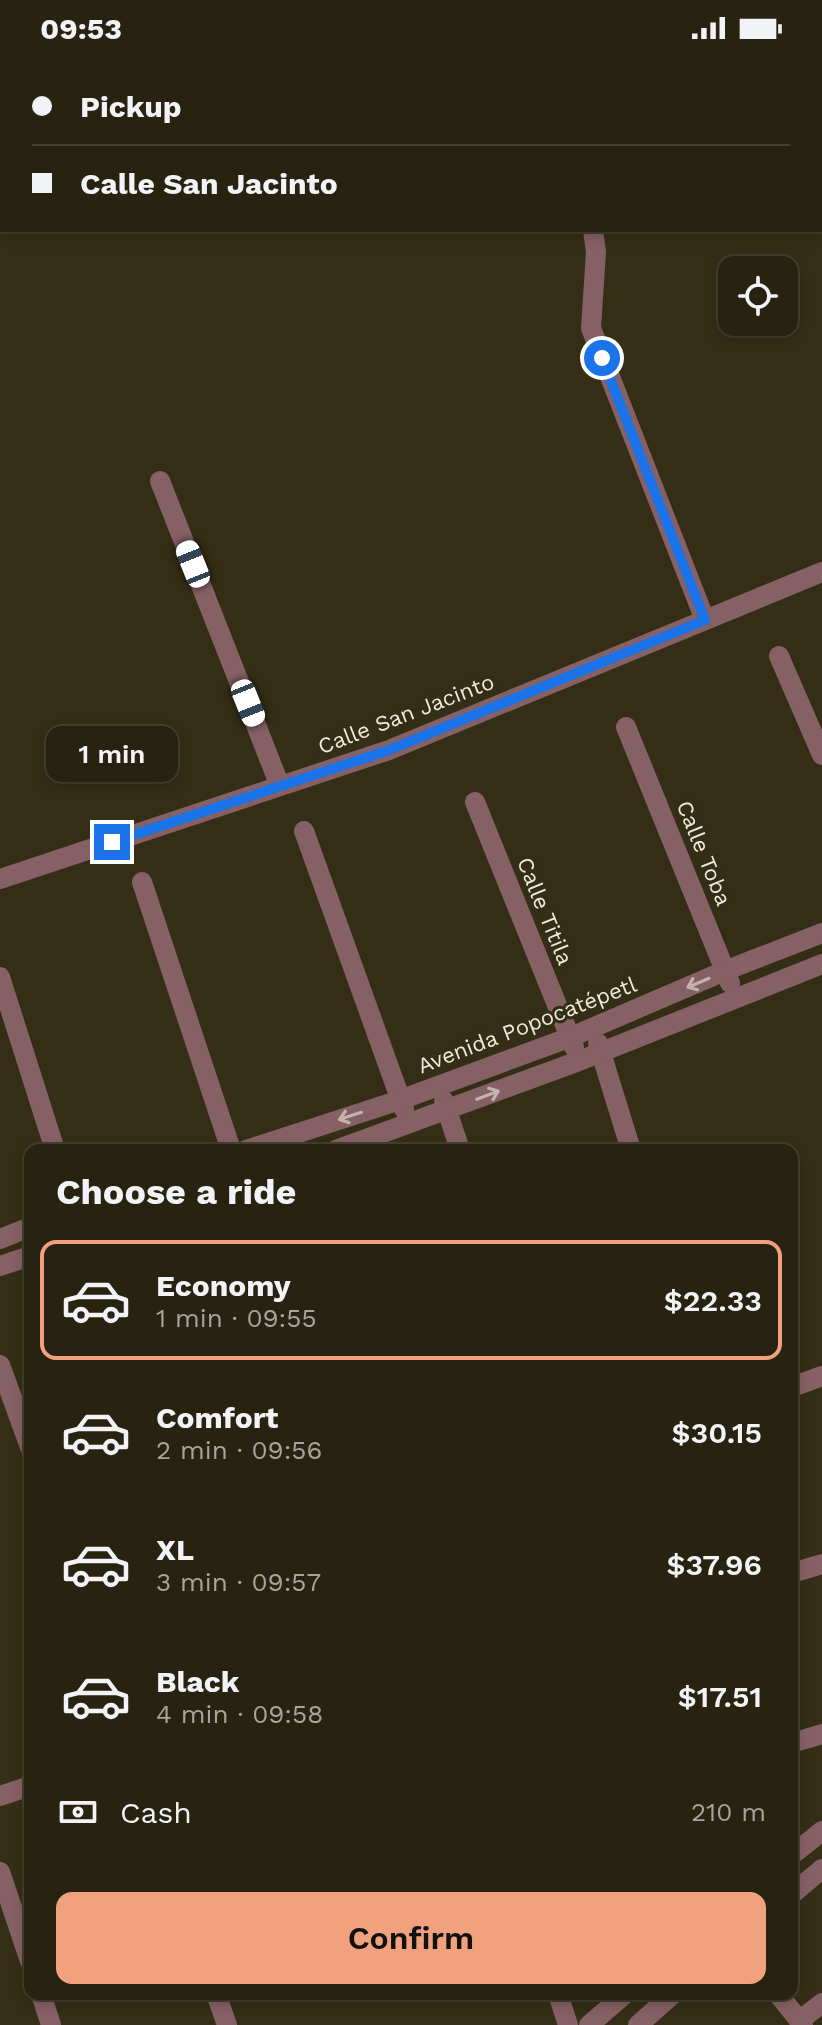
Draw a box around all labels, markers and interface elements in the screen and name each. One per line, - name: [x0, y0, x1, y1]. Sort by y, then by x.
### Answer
- text: 09:53: [40, 11, 122, 46]
- text: Pickup: [80, 89, 182, 124]
- text: Calle San Jacinto: [80, 166, 338, 201]
- map controls: [718, 256, 798, 336]
- button: locate: [718, 256, 798, 336]
- route start: [584, 340, 620, 376]
- car: [173, 537, 213, 591]
- street label: Calle San Jacinto: [314, 669, 498, 759]
- car: [228, 676, 268, 730]
- callout: 1 min: [46, 726, 178, 782]
- text: 1 min: [79, 739, 145, 769]
- street label: Calle Toba: [672, 797, 736, 909]
- route end: [94, 824, 130, 860]
- street label: Calle Titila: [512, 854, 578, 968]
- street label: Avenida Popocatépetl: [414, 972, 640, 1078]
- one-way arrow: [686, 976, 710, 991]
- one-way arrow: [475, 1087, 500, 1101]
- one-way arrow: [338, 1109, 364, 1124]
- text: Choose a ride: [56, 1171, 296, 1213]
- icon: car: [60, 1264, 132, 1336]
- text: Economy: [156, 1268, 291, 1303]
- text: $22.33: [664, 1283, 762, 1318]
- text: 1 min · 09:55: [156, 1303, 317, 1333]
- icon: car: [60, 1396, 132, 1468]
- text: Comfort: [156, 1400, 278, 1435]
- text: $30.15: [672, 1415, 762, 1450]
- text: 2 min · 09:56: [156, 1435, 322, 1465]
- icon: car: [60, 1528, 132, 1600]
- text: XL: [156, 1532, 194, 1567]
- text: $37.96: [667, 1547, 762, 1582]
- text: 3 min · 09:57: [156, 1567, 321, 1597]
- icon: car: [60, 1660, 132, 1732]
- text: Black: [156, 1664, 240, 1699]
- text: $17.51: [678, 1679, 762, 1714]
- text: 4 min · 09:58: [156, 1699, 323, 1729]
- icon: cash: [56, 1790, 100, 1834]
- text: Cash: [120, 1795, 192, 1830]
- text: 210 m: [691, 1797, 766, 1827]
- button: Confirm: [56, 1892, 766, 1984]

